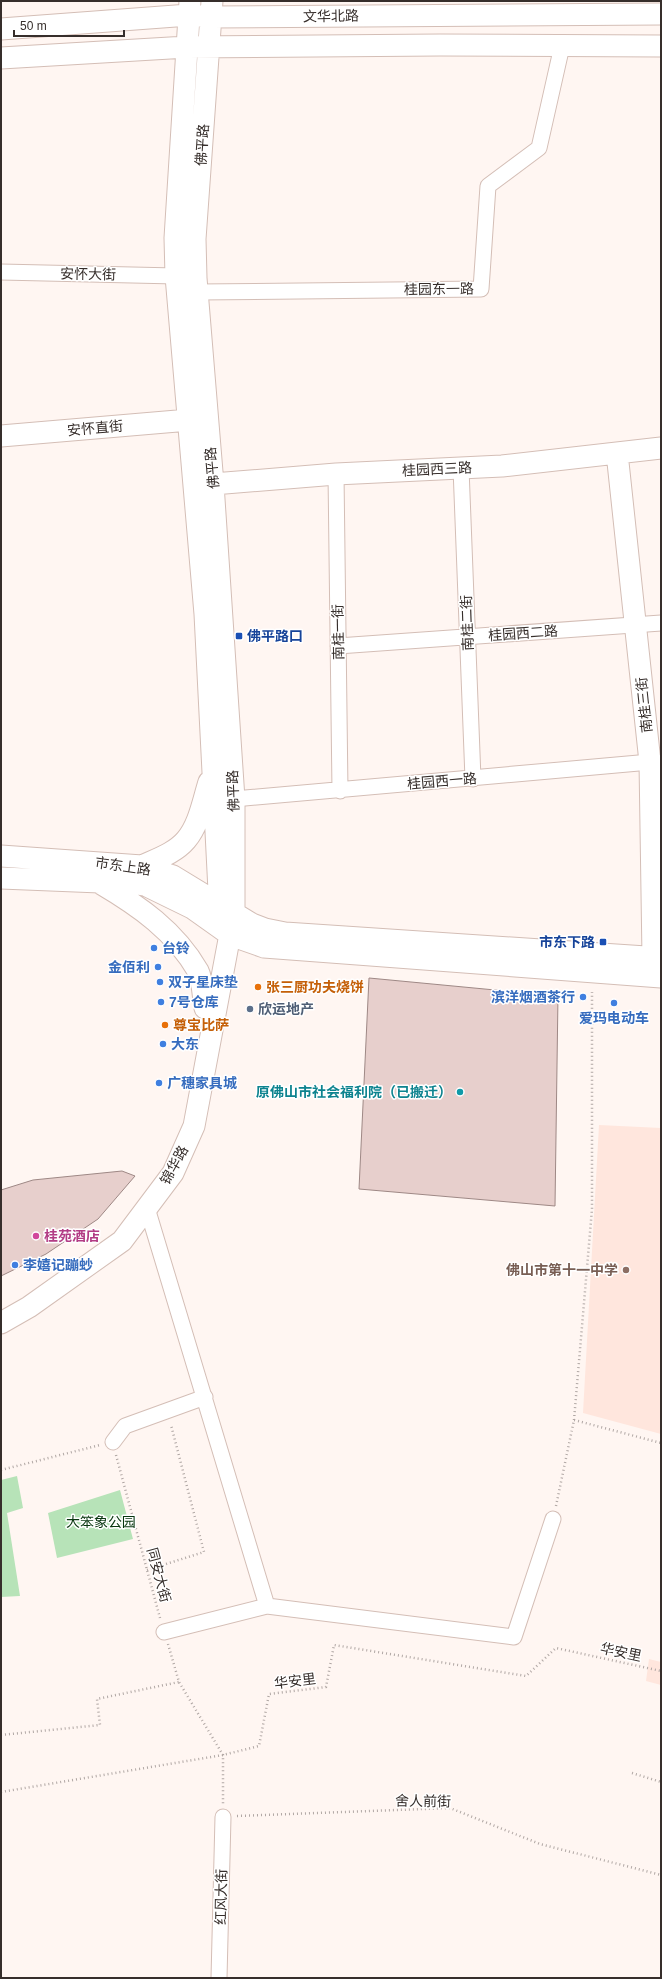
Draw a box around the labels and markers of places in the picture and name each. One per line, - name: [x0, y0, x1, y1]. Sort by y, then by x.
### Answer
- place label: 佛平路口: [247, 628, 303, 644]
- marker: 佛平路口: [234, 631, 244, 641]
- place label: 市东下路: [539, 934, 595, 950]
- marker: 市东下路: [598, 937, 608, 947]
- place label: 台铃: [162, 940, 190, 956]
- marker: 台铃: [149, 943, 159, 953]
- place label: 金佰利: [108, 959, 150, 975]
- marker: 金佰利: [153, 962, 163, 972]
- place label: 双子星床垫: [168, 974, 238, 990]
- marker: 双子星床垫: [155, 977, 165, 987]
- place label: 张三厨功夫烧饼: [266, 979, 364, 995]
- marker: 张三厨功夫烧饼: [253, 982, 263, 992]
- place label: 滨洋烟酒茶行: [491, 989, 575, 1005]
- marker: 滨洋烟酒茶行: [578, 992, 588, 1002]
- place label: 7号仓库: [169, 994, 219, 1010]
- marker: 7号仓库: [156, 997, 166, 1007]
- marker: 爱玛电动车: [609, 998, 619, 1008]
- place label: 欣运地产: [258, 1001, 314, 1017]
- marker: 欣运地产: [245, 1004, 255, 1014]
- place label: 爱玛电动车: [579, 1010, 649, 1026]
- place label: 尊宝比萨: [173, 1017, 229, 1033]
- marker: 尊宝比萨: [160, 1020, 170, 1030]
- place label: 大东: [171, 1036, 199, 1052]
- marker: 大东: [158, 1039, 168, 1049]
- place label: 广穗家具城: [167, 1075, 237, 1091]
- marker: 广穗家具城: [154, 1078, 164, 1088]
- place label: 原佛山市社会福利院（已搬迁）: [256, 1084, 452, 1100]
- marker: 原佛山市社会福利院（已搬迁）: [455, 1087, 465, 1097]
- place label: 桂苑酒店: [44, 1228, 100, 1244]
- marker: 桂苑酒店: [31, 1231, 41, 1241]
- place label: 李嬉记蹦䖢: [23, 1257, 93, 1273]
- marker: 李嬉记蹦䖢: [10, 1260, 20, 1270]
- place label: 佛山市第十一中学: [506, 1262, 618, 1278]
- marker: 佛山市第十一中学: [621, 1265, 631, 1275]

